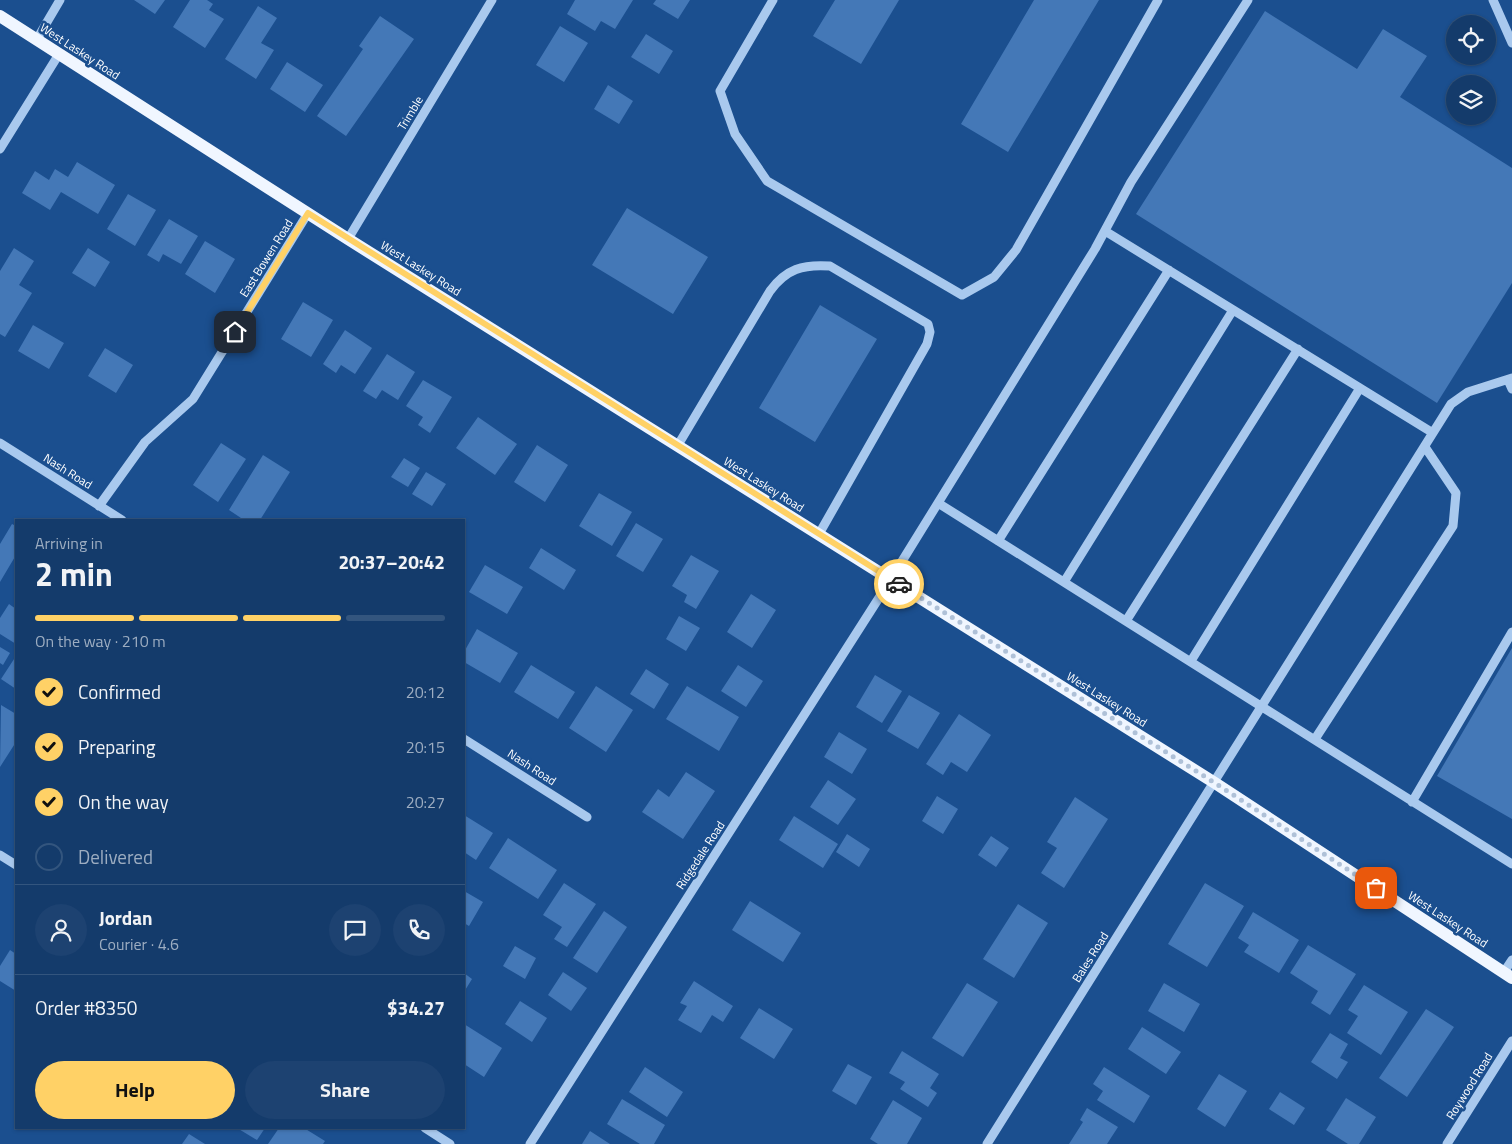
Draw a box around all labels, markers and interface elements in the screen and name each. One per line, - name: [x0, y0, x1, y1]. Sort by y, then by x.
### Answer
- map controls: [1446, 15, 1496, 125]
- button: locate: [1446, 15, 1496, 65]
- street label: West Laskey Road: [36, 18, 124, 84]
- button: layers: [1446, 75, 1496, 125]
- street label: Trimble: [392, 92, 428, 134]
- street label: East Bowen Road: [234, 215, 298, 301]
- street label: West Laskey Road: [377, 236, 465, 300]
- pin: [214, 311, 256, 353]
- icon: home: [221, 318, 249, 346]
- street label: Nash Road: [40, 448, 96, 494]
- street label: West Laskey Road: [720, 452, 808, 516]
- text: Arriving in: [35, 531, 103, 555]
- text: 20:37–20:42: [338, 547, 445, 576]
- text: 2 min: [35, 550, 113, 598]
- courier: [874, 559, 924, 609]
- icon: car: [885, 570, 913, 598]
- text: On the way · 210 m: [35, 629, 166, 653]
- street label: West Laskey Road: [1063, 667, 1151, 731]
- text: Confirmed: [78, 677, 161, 706]
- icon: check: [35, 678, 63, 706]
- text: 20:12: [406, 680, 445, 704]
- text: Preparing: [78, 732, 155, 761]
- icon: check: [35, 733, 63, 761]
- text: 20:15: [406, 735, 445, 759]
- street label: Nash Road: [504, 744, 560, 790]
- text: On the way: [78, 787, 169, 816]
- icon: check: [35, 788, 63, 816]
- text: 20:27: [406, 790, 445, 814]
- street label: Ridgedale Road: [671, 817, 729, 893]
- text: Delivered: [78, 842, 153, 871]
- pin: [1355, 867, 1397, 909]
- icon: bag: [1362, 874, 1390, 902]
- street label: West Laskey Road: [1404, 886, 1492, 952]
- text: Jordan: [99, 903, 152, 932]
- button: person: [35, 904, 87, 956]
- button: chat: [329, 904, 381, 956]
- button: phone: [393, 904, 445, 956]
- street label: Bales Road: [1067, 928, 1113, 986]
- text: Courier · 4.6: [99, 932, 179, 956]
- text: Order #8350: [35, 993, 137, 1022]
- text: $34.27: [387, 993, 445, 1022]
- street label: Roywood Road: [1441, 1049, 1497, 1123]
- button: Help: [35, 1061, 235, 1119]
- button: Share: [245, 1061, 445, 1119]

